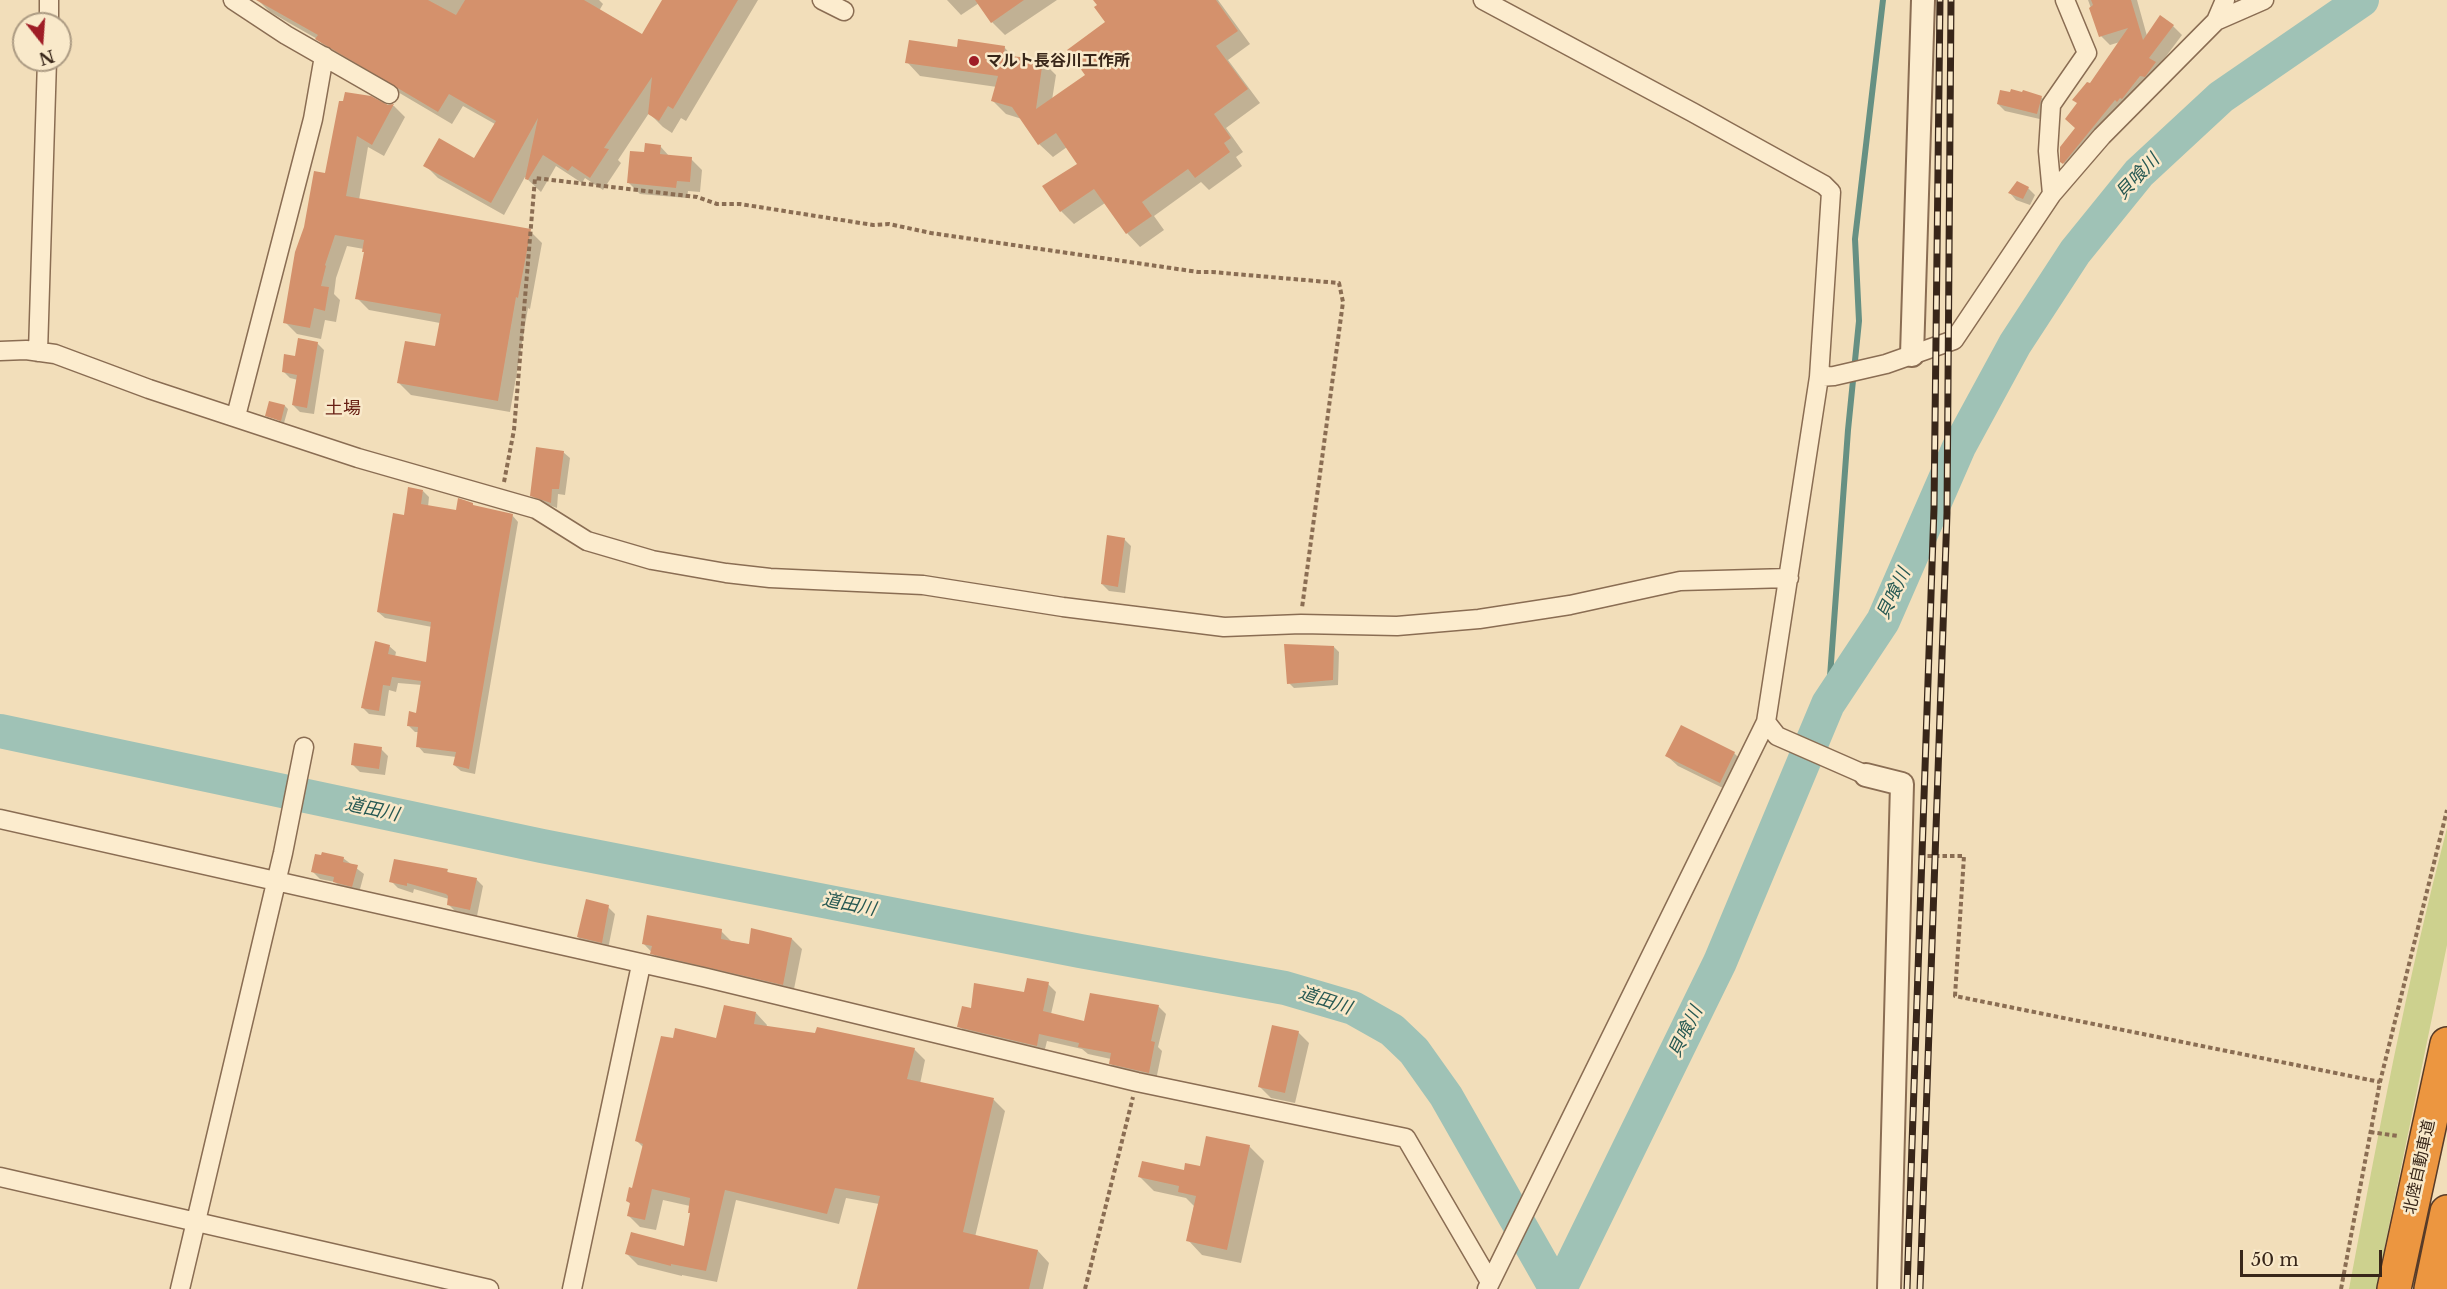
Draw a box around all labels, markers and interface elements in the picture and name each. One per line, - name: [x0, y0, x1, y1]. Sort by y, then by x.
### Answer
- north arrow: [12, 12, 72, 72]
- text: N: [37, 46, 57, 69]
- place label: マルト長谷川工作所: [986, 51, 1130, 71]
- marker: マルト長谷川工作所: [967, 54, 981, 68]
- water label: 貝喰川: [2112, 150, 2164, 204]
- district label: 土場: [325, 398, 361, 420]
- water label: 貝喰川: [1873, 565, 1915, 623]
- water label: 道田川: [343, 794, 401, 826]
- water label: 道田川: [820, 889, 878, 921]
- water label: 道田川: [1296, 982, 1354, 1020]
- water label: 貝喰川: [1664, 1003, 1708, 1061]
- street label: 北陸自動車道: [2401, 1118, 2439, 1216]
- scale bar: [2243, 1238, 2386, 1276]
- text: 50 m: [2251, 1249, 2299, 1271]

